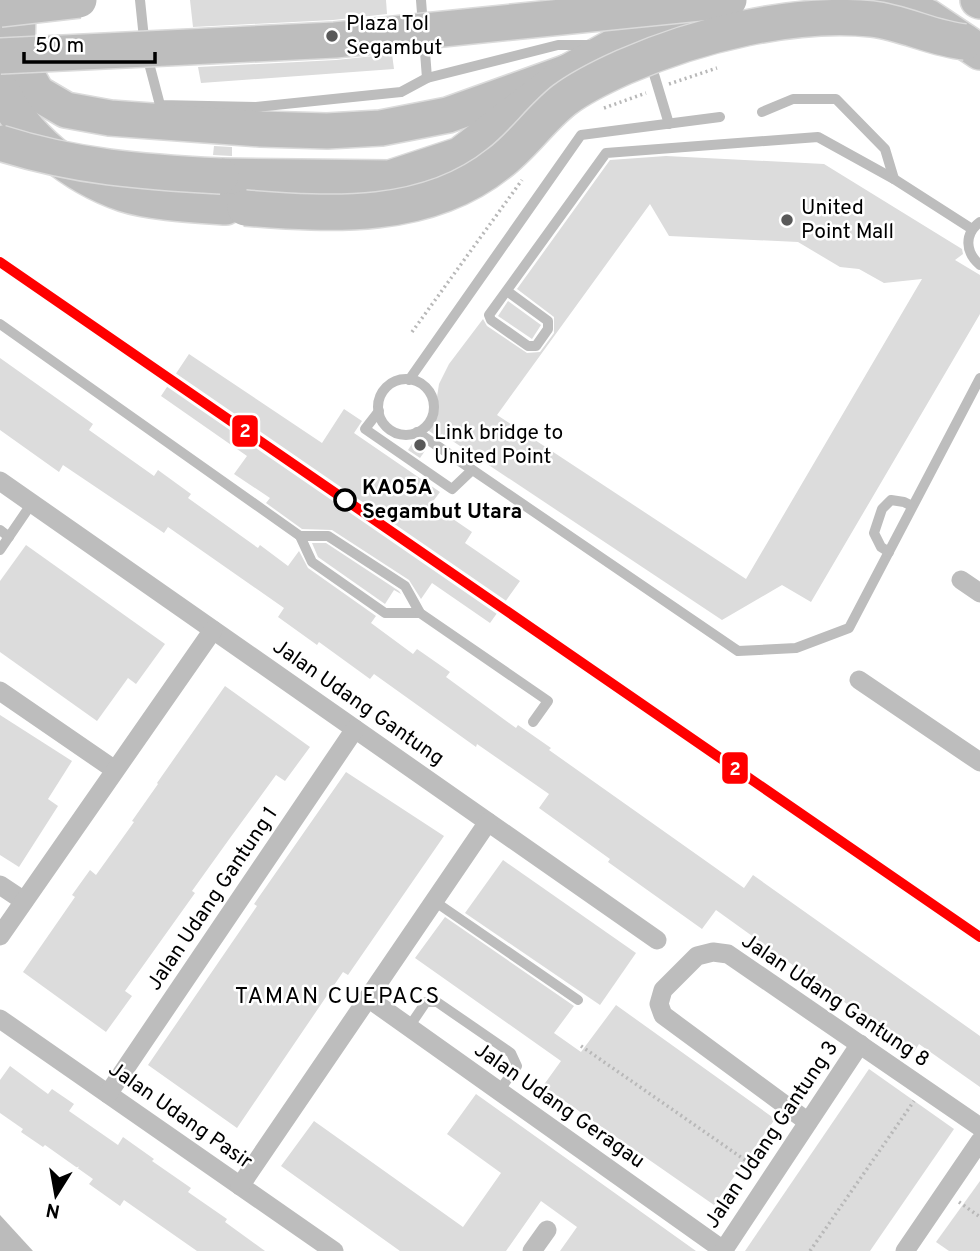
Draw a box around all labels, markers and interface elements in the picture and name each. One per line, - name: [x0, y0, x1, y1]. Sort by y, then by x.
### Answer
- place label: Plaza Tol Segambut: [346, 11, 443, 62]
- scale bar: [24, 21, 156, 65]
- marker: Plaza Tol Segambut: [324, 28, 340, 44]
- text: 50 m: [35, 33, 84, 60]
- place label: United Point Mall: [801, 195, 894, 246]
- marker: United Point Mall: [779, 212, 795, 228]
- line badge: 2: [231, 414, 259, 448]
- text: 2: [239, 420, 251, 444]
- place label: Link bridge to United Point: [434, 420, 563, 471]
- marker: Link bridge to United Point: [412, 437, 428, 453]
- place label: KA05A Segambut Utara: [362, 475, 522, 526]
- marker: KA05A Segambut Utara: [334, 489, 356, 511]
- street label: Jalan Udang Gantung: [267, 634, 449, 772]
- line badge: 2: [721, 751, 749, 785]
- text: 2: [729, 758, 741, 782]
- street label: Jalan Udang Gantung 1: [141, 802, 285, 996]
- street label: Jalan Udang Gantung 8: [736, 928, 934, 1074]
- district label: TAMAN CUEPACS: [235, 983, 441, 1012]
- street label: Jalan Udang Gantung 3: [699, 1036, 845, 1234]
- street label: Jalan Udang Geragau: [468, 1037, 650, 1175]
- street label: Jalan Udang Pasir: [103, 1056, 257, 1176]
- north arrow: [21, 1160, 91, 1230]
- text: N: [44, 1197, 62, 1223]

